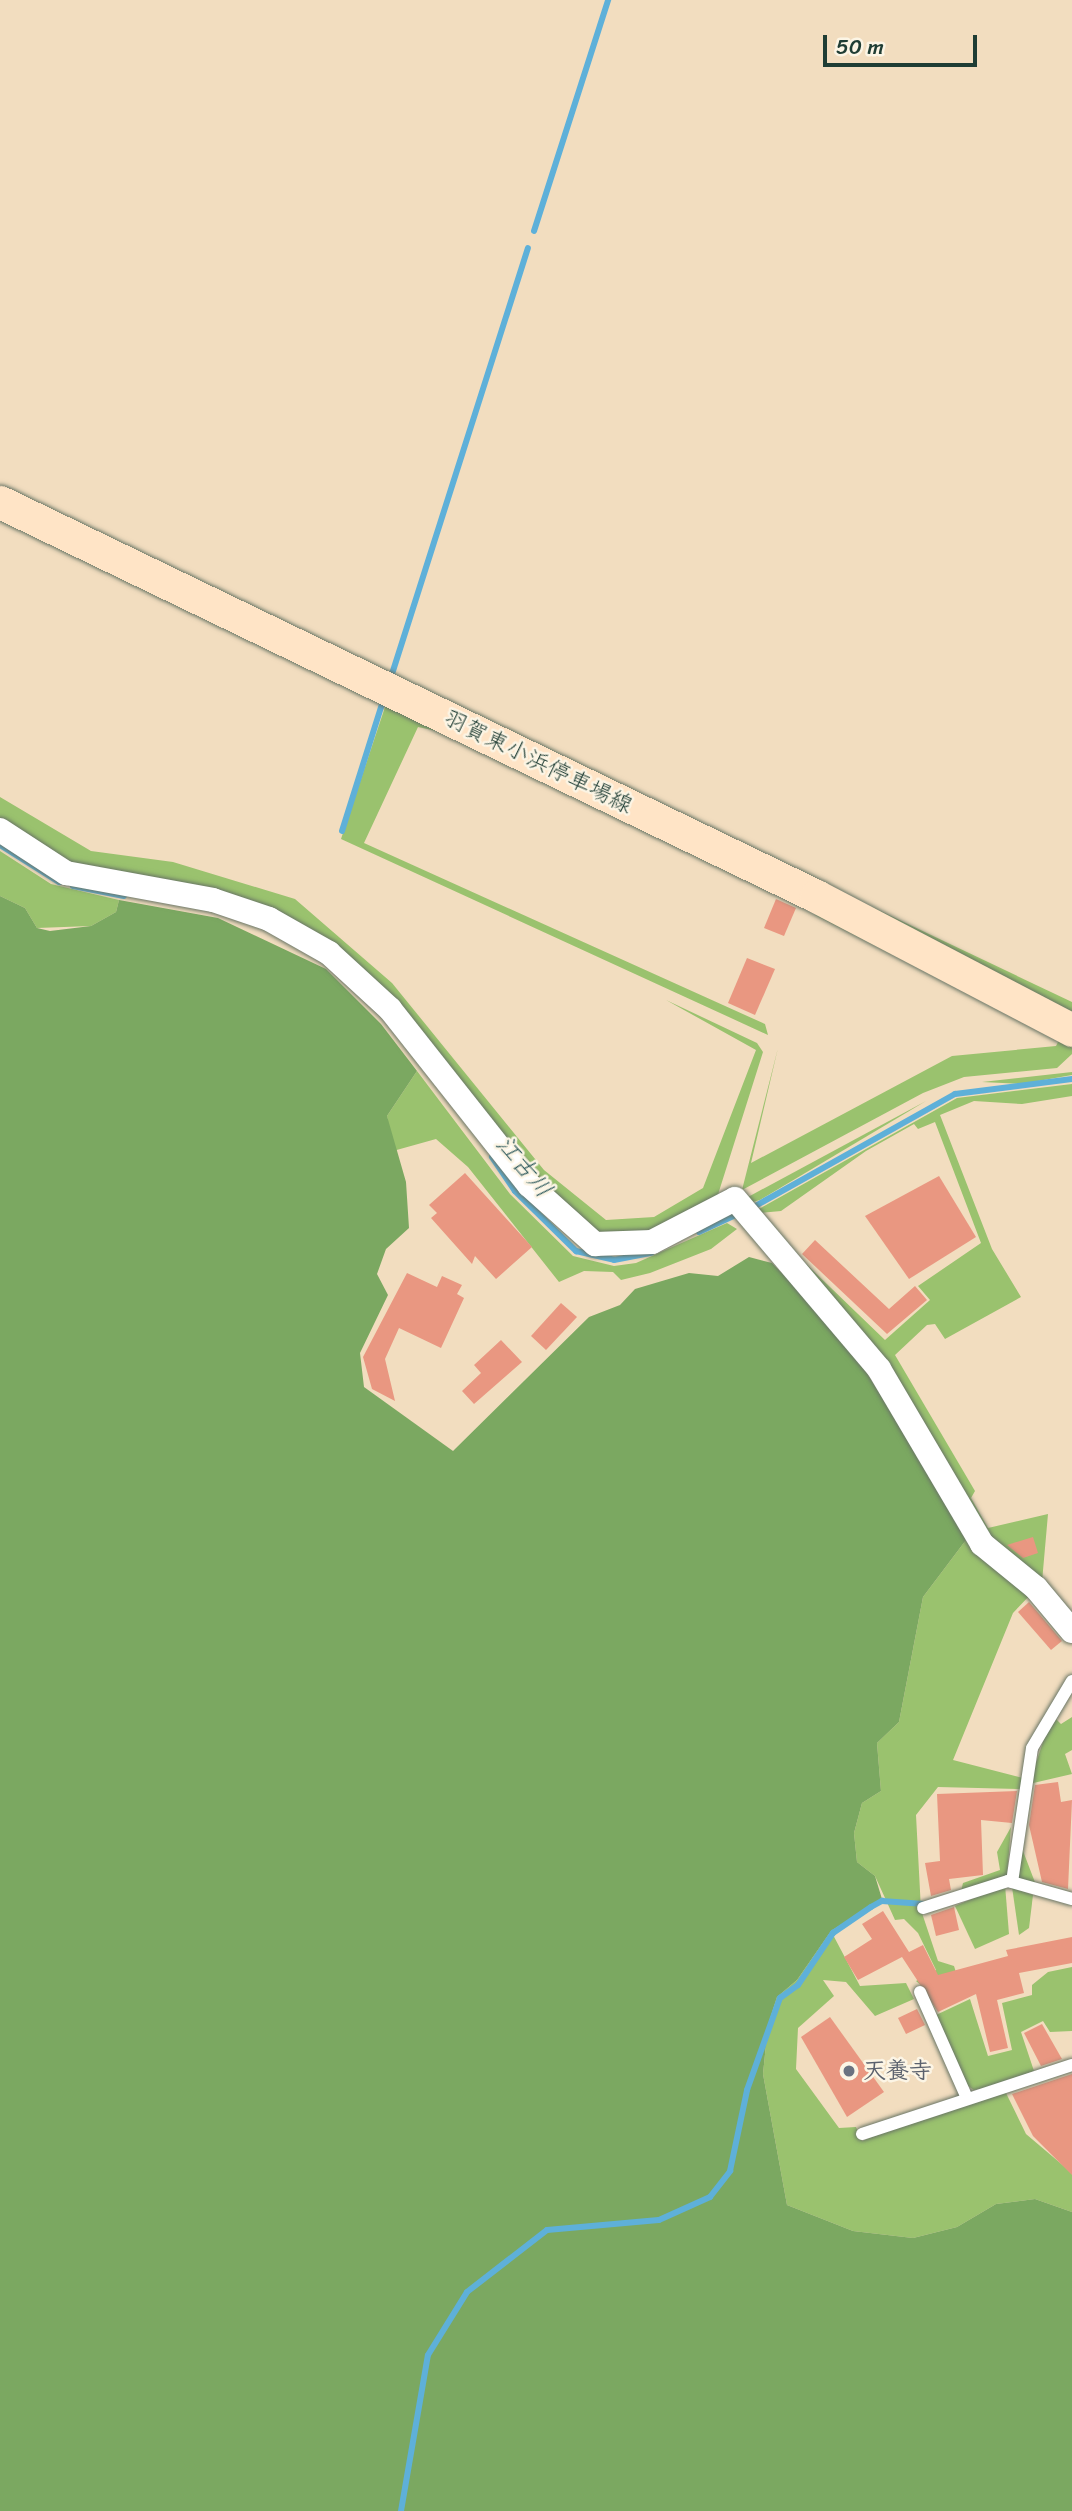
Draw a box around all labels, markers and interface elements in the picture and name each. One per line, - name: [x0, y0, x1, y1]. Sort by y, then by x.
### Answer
- scale bar: [827, 21, 981, 65]
- text: 50 m: [836, 28, 884, 66]
- street label: 羽賀東小浜停車場線: [439, 704, 637, 820]
- water label: 江古川: [490, 1130, 558, 1204]
- place label: 天養寺: [863, 2057, 932, 2085]
- marker: 天養寺: [841, 2063, 857, 2079]

